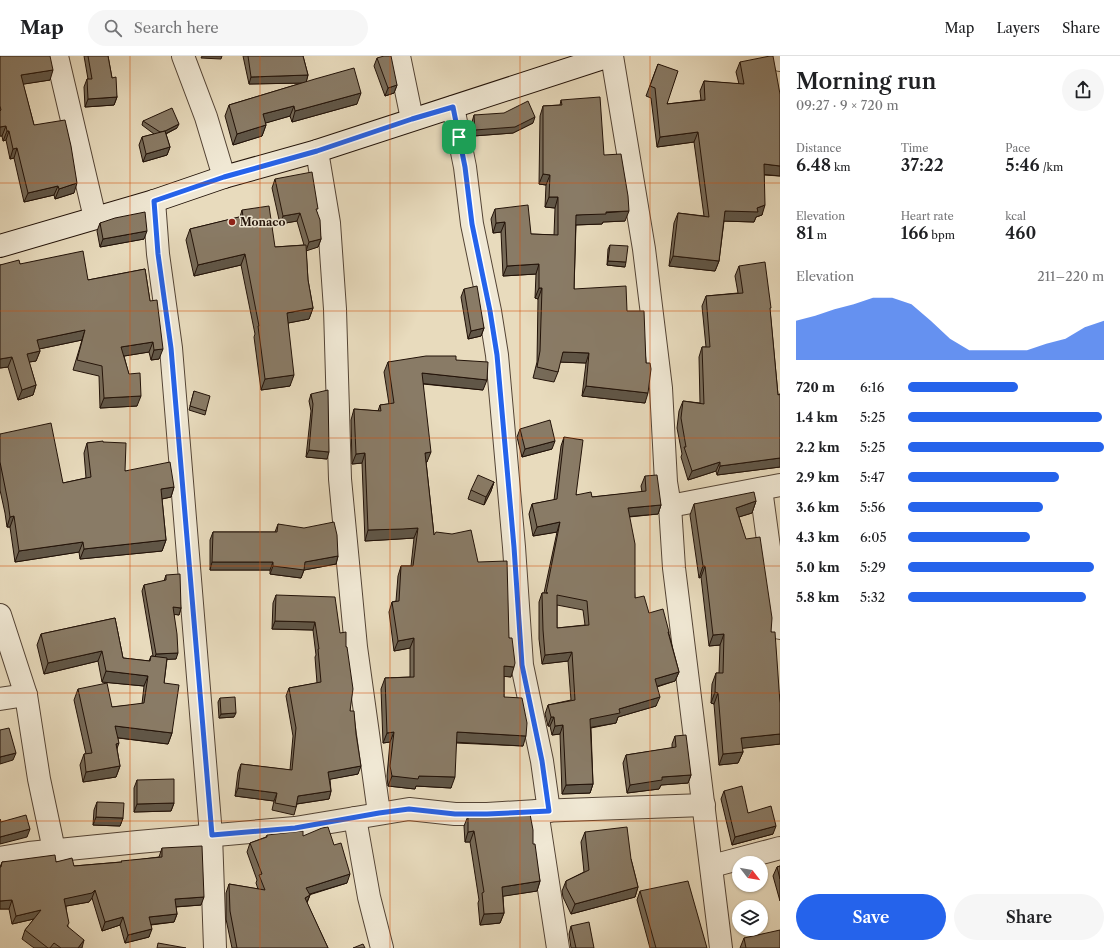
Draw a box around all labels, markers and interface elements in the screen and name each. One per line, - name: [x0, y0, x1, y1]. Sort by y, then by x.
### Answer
- search box: [88, 10, 368, 46]
- text: Map: [20, 16, 64, 39]
- icon: search: [102, 17, 124, 39]
- text: Search here: [134, 18, 219, 37]
- text: Map: [944, 19, 974, 37]
- text: Layers: [996, 19, 1040, 37]
- text: Share: [1062, 19, 1100, 37]
- text: Morning run: [796, 68, 936, 95]
- button: share: [1062, 69, 1104, 111]
- text: 09:27 · 9 × 720 m: [796, 97, 899, 113]
- pin: [442, 120, 476, 154]
- icon: arrive: [448, 126, 470, 148]
- text: Distance: [796, 141, 842, 155]
- text: Time: [901, 141, 928, 155]
- text: Pace: [1005, 141, 1030, 155]
- text: 6.48: [796, 155, 831, 175]
- text: 37:22: [901, 155, 944, 175]
- text: 5:46: [1005, 155, 1040, 175]
- text: km: [831, 160, 851, 174]
- text: /km: [1040, 160, 1063, 174]
- text: Elevation: [796, 209, 845, 223]
- text: Heart rate: [901, 209, 954, 223]
- text: kcal: [1005, 209, 1026, 223]
- place label: Monaco: [240, 215, 285, 229]
- marker: Monaco: [227, 217, 237, 227]
- text: 81: [796, 223, 814, 243]
- text: 166: [901, 223, 928, 243]
- text: 460: [1005, 223, 1036, 243]
- text: m: [814, 228, 827, 242]
- text: bpm: [928, 228, 955, 242]
- text: Elevation: [796, 268, 854, 284]
- text: 211–220 m: [1037, 268, 1104, 284]
- text: 720 m: [796, 379, 835, 395]
- text: 6:16: [860, 379, 884, 395]
- text: 1.4 km: [796, 409, 838, 425]
- text: 5:25: [860, 409, 885, 425]
- text: 2.2 km: [796, 439, 840, 455]
- text: 5:25: [860, 439, 885, 455]
- text: 2.9 km: [796, 469, 840, 485]
- text: 5:47: [860, 469, 885, 485]
- text: 3.6 km: [796, 499, 840, 515]
- text: 5:56: [860, 499, 885, 515]
- text: 4.3 km: [796, 529, 839, 545]
- text: 6:05: [860, 529, 887, 545]
- text: 5.0 km: [796, 559, 840, 575]
- text: 5:29: [860, 559, 886, 575]
- text: 5.8 km: [796, 589, 840, 605]
- text: 5:32: [860, 589, 885, 605]
- north arrow: [732, 856, 768, 892]
- map controls: [732, 856, 768, 936]
- button: Save: [796, 894, 946, 940]
- button: Share: [954, 894, 1104, 940]
- button: layers: [732, 900, 768, 936]

